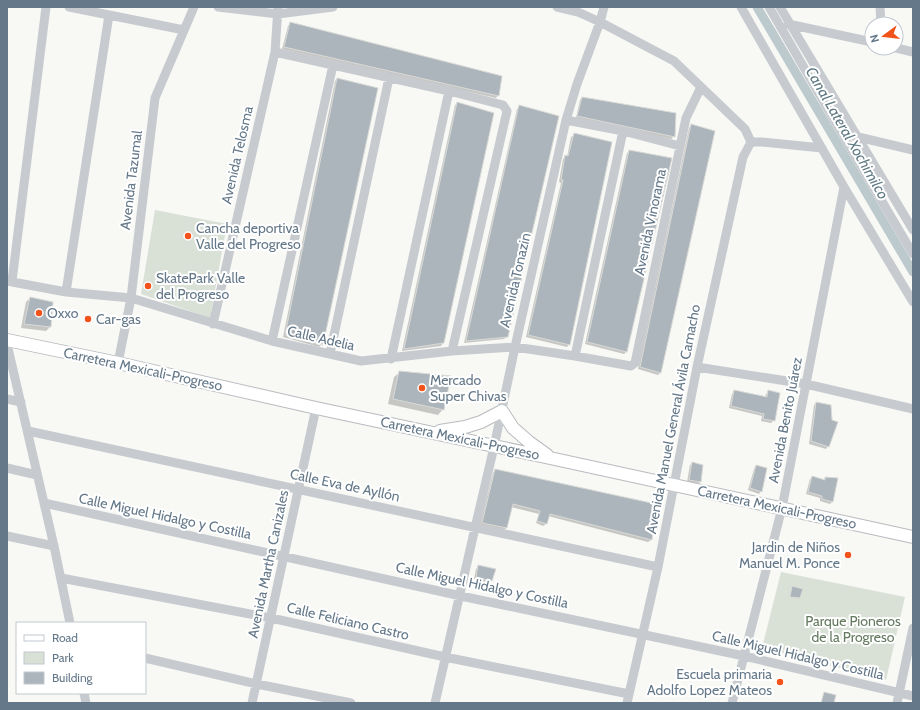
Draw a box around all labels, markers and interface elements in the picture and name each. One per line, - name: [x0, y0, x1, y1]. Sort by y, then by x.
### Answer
- north arrow: [864, 16, 904, 56]
- text: N: [867, 33, 882, 44]
- water label: Canal Lateral Xochimilco: [802, 64, 892, 203]
- street label: Avenida Telosma: [217, 104, 257, 206]
- street label: Avenida Tazumal: [116, 129, 146, 231]
- street label: Avenida Vinorama: [630, 167, 670, 277]
- place label: Cancha deportiva Valle del Progreso: [196, 219, 301, 253]
- marker: Cancha deportiva Valle del Progreso: [183, 231, 193, 241]
- street label: Avenida Tonazin: [495, 231, 535, 329]
- place label: SkatePark Valle del Progreso: [156, 269, 245, 303]
- marker: SkatePark Valle del Progreso: [143, 281, 153, 291]
- street label: Avenida Manuel General Ávila Camacho: [642, 302, 704, 535]
- place label: Oxxo: [47, 304, 79, 322]
- marker: Oxxo: [34, 308, 44, 318]
- place label: Car-gas: [96, 310, 141, 328]
- marker: Car-gas: [83, 314, 93, 324]
- street label: Calle Adelia: [286, 322, 357, 355]
- street label: Carretera Mexicali-Progreso: [62, 343, 224, 395]
- street label: Avenida Benito Juárez: [764, 355, 806, 484]
- place label: Mercado Super Chivas: [430, 371, 507, 405]
- marker: Mercado Super Chivas: [417, 383, 427, 393]
- street label: Carretera Mexicali-Progreso: [379, 412, 541, 464]
- street label: Calle Eva de Ayllón: [288, 465, 402, 505]
- street label: Carretera Mexicali-Progreso: [696, 481, 858, 533]
- street label: Avenida Martha Canizales: [244, 488, 293, 640]
- street label: Calle Miguel Hidalgo y Costilla: [77, 489, 253, 543]
- place label: Jardin de Niños Manuel M. Ponce: [739, 538, 840, 572]
- marker: Jardin de Niños Manuel M. Ponce: [843, 550, 853, 560]
- street label: Calle Miguel Hidalgo y Costilla: [394, 558, 570, 612]
- street label: Calle Feliciano Castro: [285, 598, 411, 644]
- park label: Parque Pioneros de la Progreso: [805, 612, 901, 646]
- legend: [16, 622, 146, 694]
- street label: Calle Miguel Hidalgo y Costilla: [710, 626, 886, 684]
- text: Road: [52, 630, 78, 645]
- text: Park: [52, 650, 74, 665]
- place label: Escuela primaria Adolfo Lopez Mateos: [647, 665, 772, 699]
- text: Building: [52, 670, 94, 685]
- marker: Escuela primaria Adolfo Lopez Mateos: [775, 677, 785, 687]

